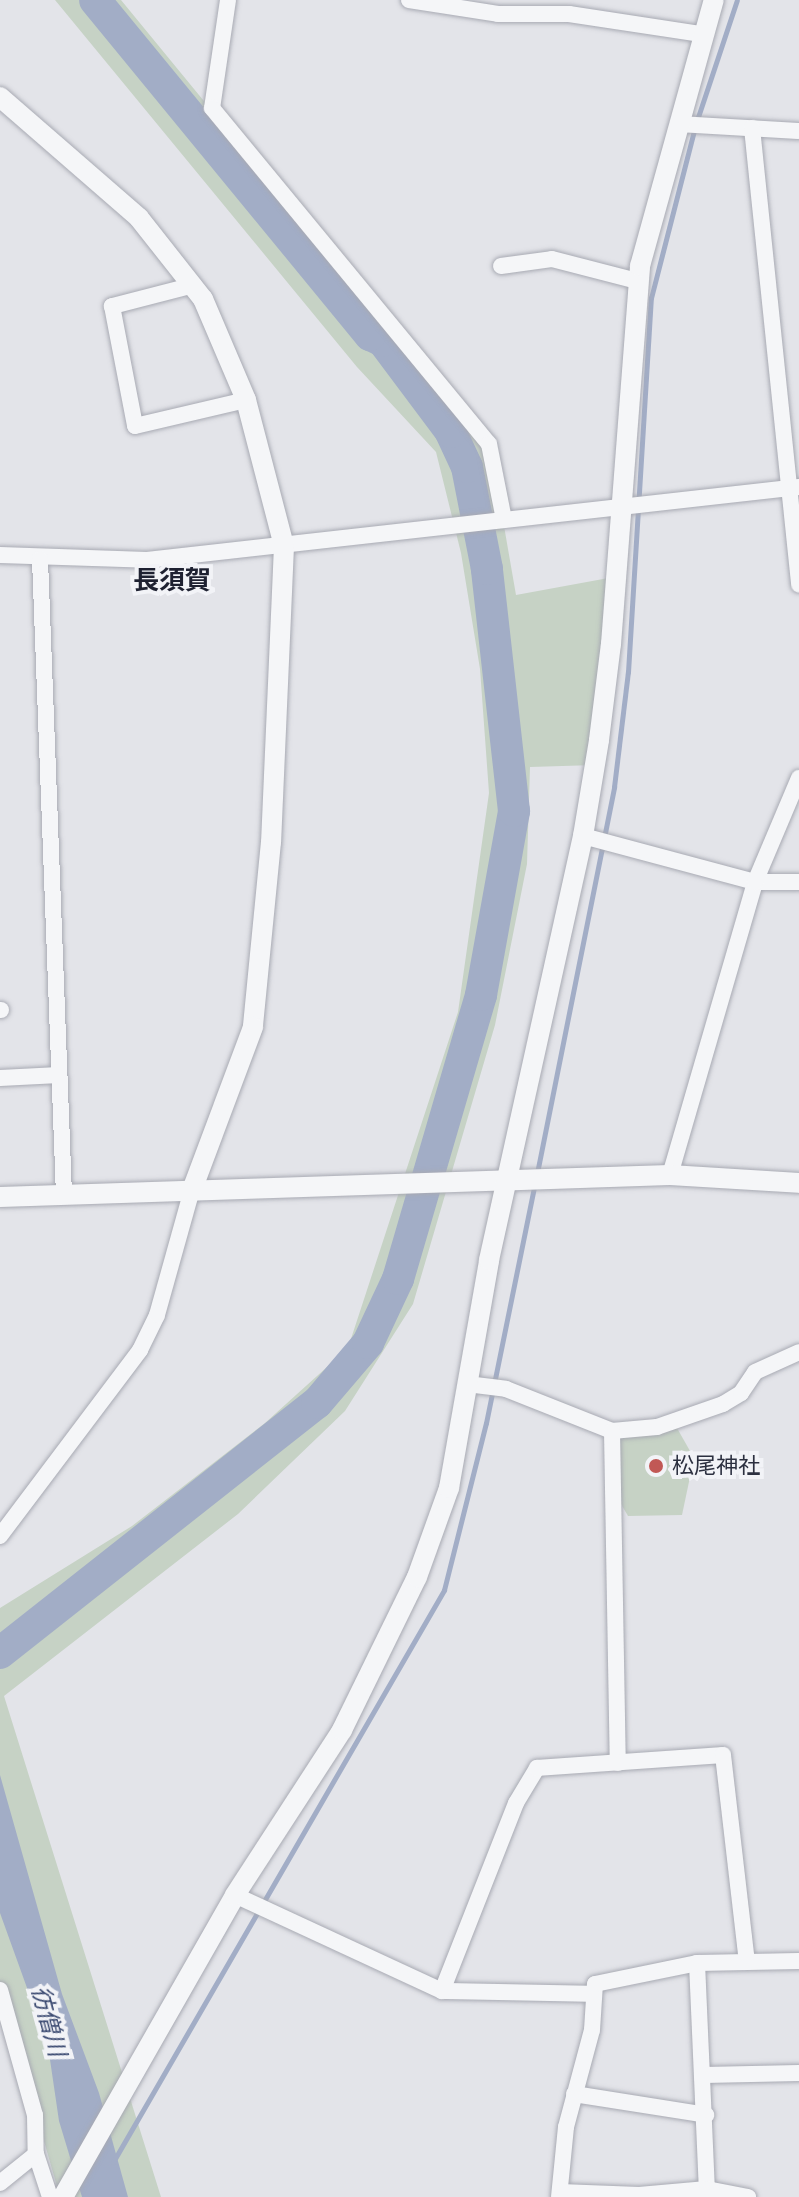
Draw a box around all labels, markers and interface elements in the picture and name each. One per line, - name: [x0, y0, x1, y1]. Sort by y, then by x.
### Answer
- district label: 長須賀: [133, 565, 211, 597]
- place label: 松尾神社: [672, 1453, 760, 1479]
- marker: 松尾神社: [647, 1457, 665, 1475]
- water label: 彷僧川: [26, 1982, 72, 2060]

